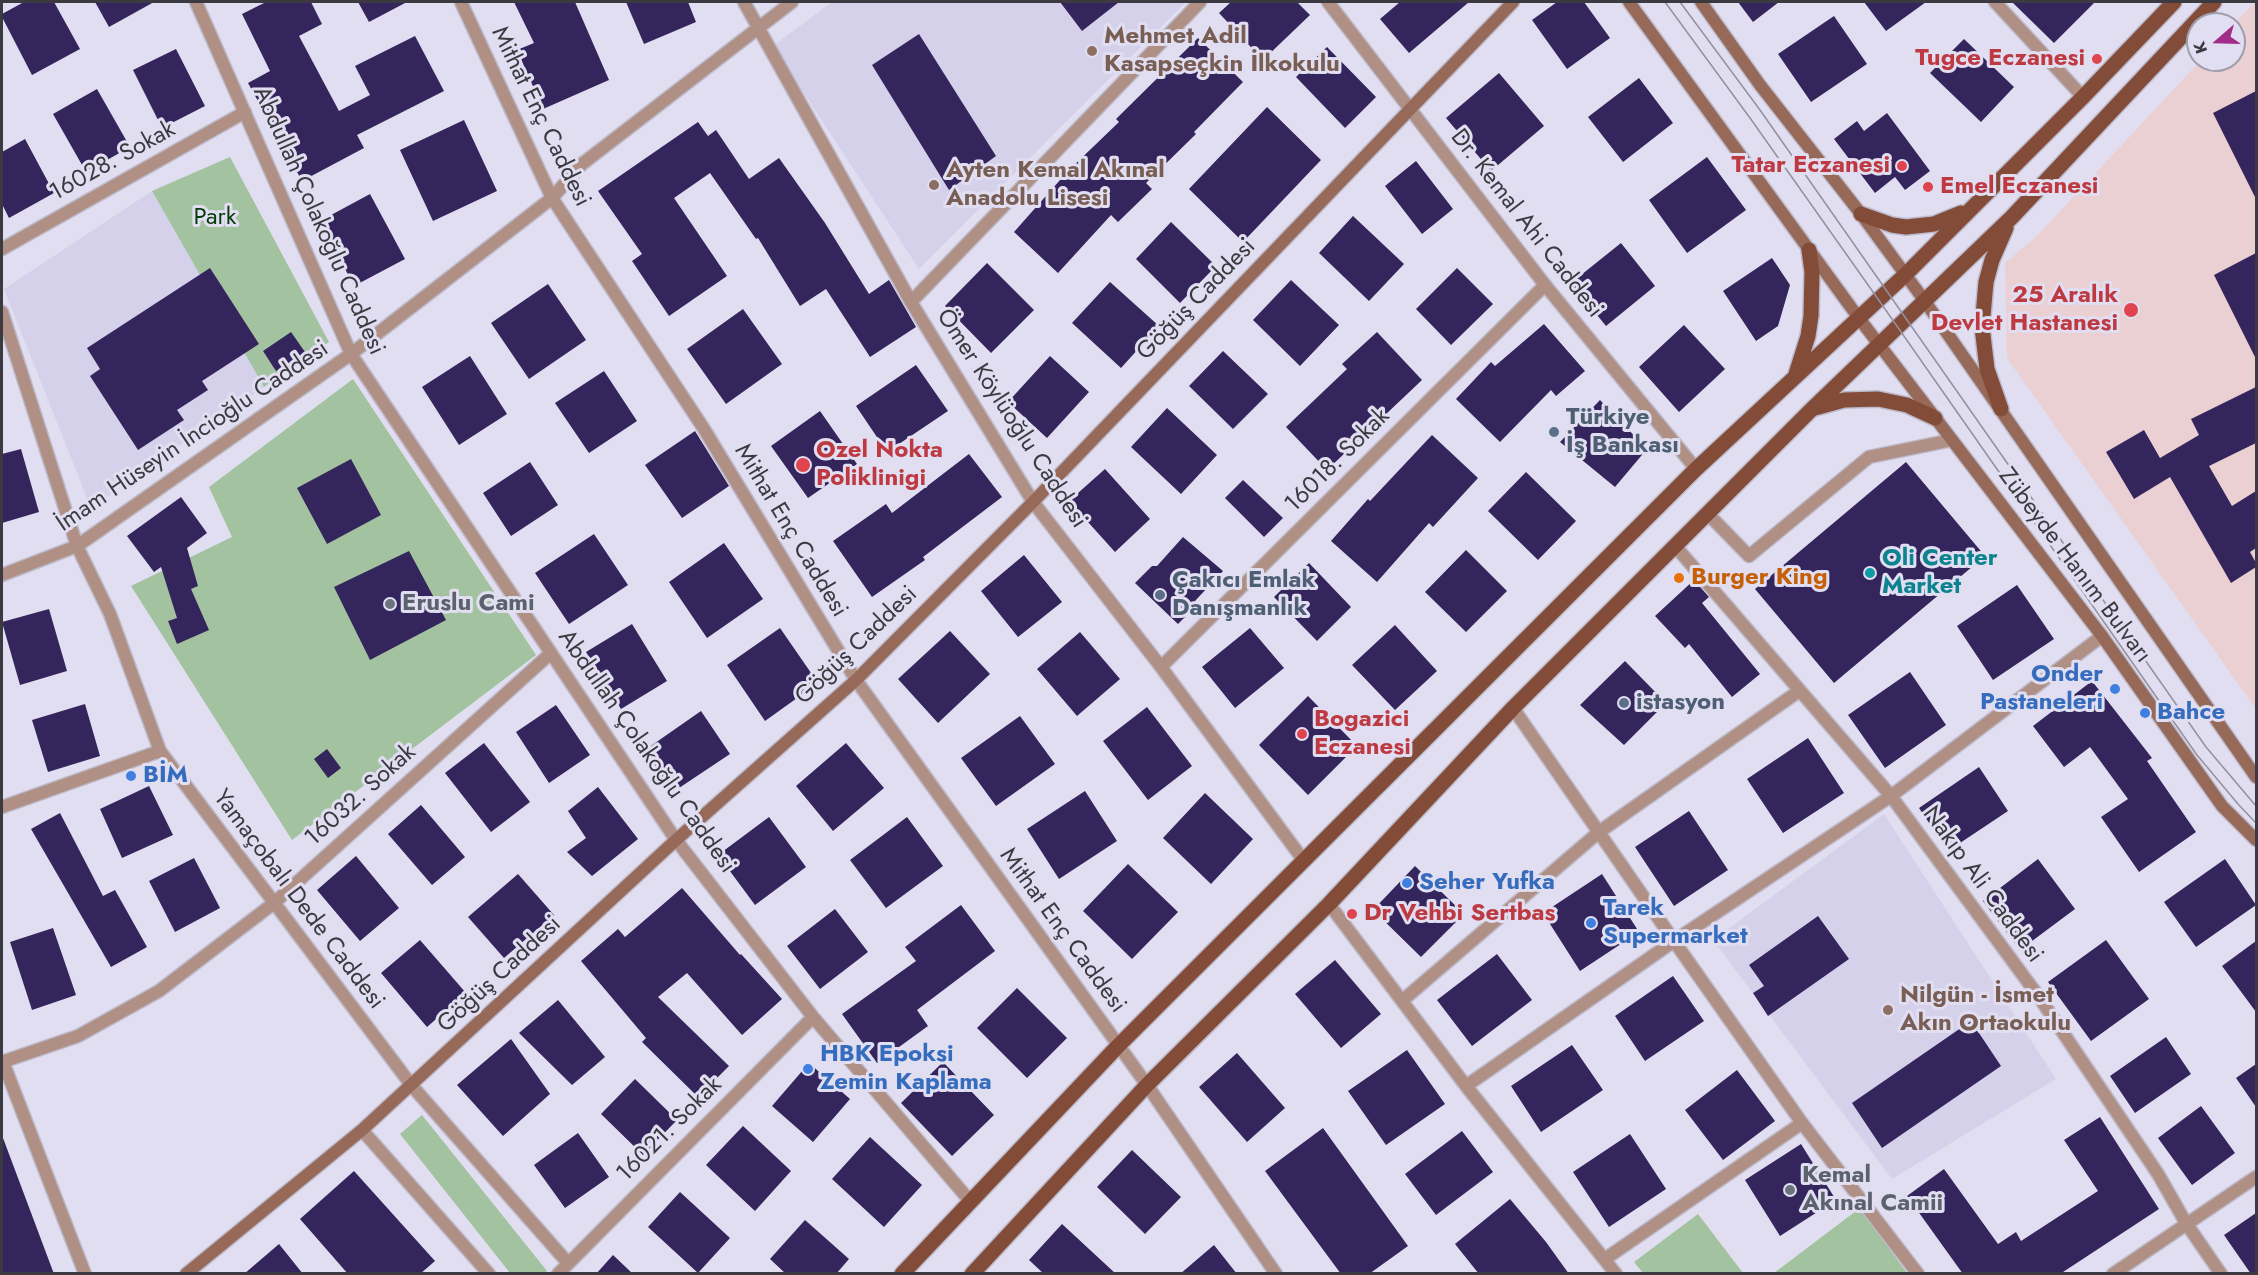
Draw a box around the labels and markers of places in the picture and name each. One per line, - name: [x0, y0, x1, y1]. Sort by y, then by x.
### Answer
- place label: Mehmet Adil Kasapseçkin İlkokulu: [1104, 23, 1340, 79]
- marker: Mehmet Adil Kasapseçkin İlkokulu: [1085, 44, 1099, 58]
- place label: Tugce Eczanesi: [1915, 45, 2085, 73]
- marker: Tugce Eczanesi: [2090, 52, 2104, 66]
- place label: Tatar Eczanesi: [1731, 152, 1890, 180]
- place label: Ayten Kemal Akınal Anadolu Lisesi: [946, 157, 1165, 213]
- marker: Tatar Eczanesi: [1895, 159, 1909, 173]
- place label: Emel Eczanesi: [1940, 173, 2098, 201]
- marker: Ayten Kemal Akınal Anadolu Lisesi: [927, 178, 941, 192]
- marker: Emel Eczanesi: [1921, 180, 1935, 194]
- place label: 25 Aralık Devlet Hastanesi: [1931, 282, 2118, 338]
- marker: 25 Aralık Devlet Hastanesi: [2122, 301, 2140, 319]
- place label: Türkiye İş Bankası: [1566, 404, 1679, 460]
- marker: Türkiye İş Bankası: [1547, 425, 1561, 439]
- place label: Ozel Nokta Poliklinigi: [816, 437, 943, 493]
- marker: Ozel Nokta Poliklinigi: [794, 456, 812, 474]
- place label: Oli Center Market: [1882, 545, 1998, 601]
- place label: Burger King: [1691, 564, 1828, 592]
- marker: Oli Center Market: [1863, 566, 1877, 580]
- place label: Çakıcı Emlak Danışmanlık: [1172, 567, 1315, 623]
- marker: Burger King: [1672, 571, 1686, 585]
- marker: Çakıcı Emlak Danışmanlık: [1153, 588, 1167, 602]
- place label: Eruslu Cami: [402, 590, 535, 618]
- marker: Eruslu Cami: [383, 597, 397, 611]
- place label: Onder Pastaneleri: [1980, 661, 2103, 717]
- marker: Onder Pastaneleri: [2108, 682, 2122, 696]
- place label: istasyon: [1636, 689, 1725, 717]
- marker: istasyon: [1617, 696, 1631, 710]
- place label: Bahce: [2157, 699, 2225, 727]
- place label: Bogazici Eczanesi: [1314, 706, 1411, 762]
- marker: Bahce: [2138, 706, 2152, 720]
- marker: Bogazici Eczanesi: [1295, 727, 1309, 741]
- place label: BİM: [143, 762, 188, 790]
- marker: BİM: [124, 769, 138, 783]
- place label: Seher Yufka: [1419, 869, 1555, 897]
- marker: Seher Yufka: [1400, 876, 1414, 890]
- place label: Tarek Supermarket: [1603, 895, 1748, 951]
- place label: Dr Vehbi Sertbas: [1364, 900, 1555, 928]
- marker: Dr Vehbi Sertbas: [1345, 907, 1359, 921]
- marker: Tarek Supermarket: [1584, 916, 1598, 930]
- place label: Nilgün - İsmet Akın Ortaokulu: [1900, 982, 2071, 1038]
- marker: Nilgün - İsmet Akın Ortaokulu: [1881, 1003, 1895, 1017]
- place label: HBK Epoksi Zemin Kaplama: [820, 1041, 992, 1097]
- marker: HBK Epoksi Zemin Kaplama: [801, 1062, 815, 1076]
- place label: Kemal Akınal Camii: [1802, 1162, 1943, 1218]
- marker: Kemal Akınal Camii: [1783, 1183, 1797, 1197]

